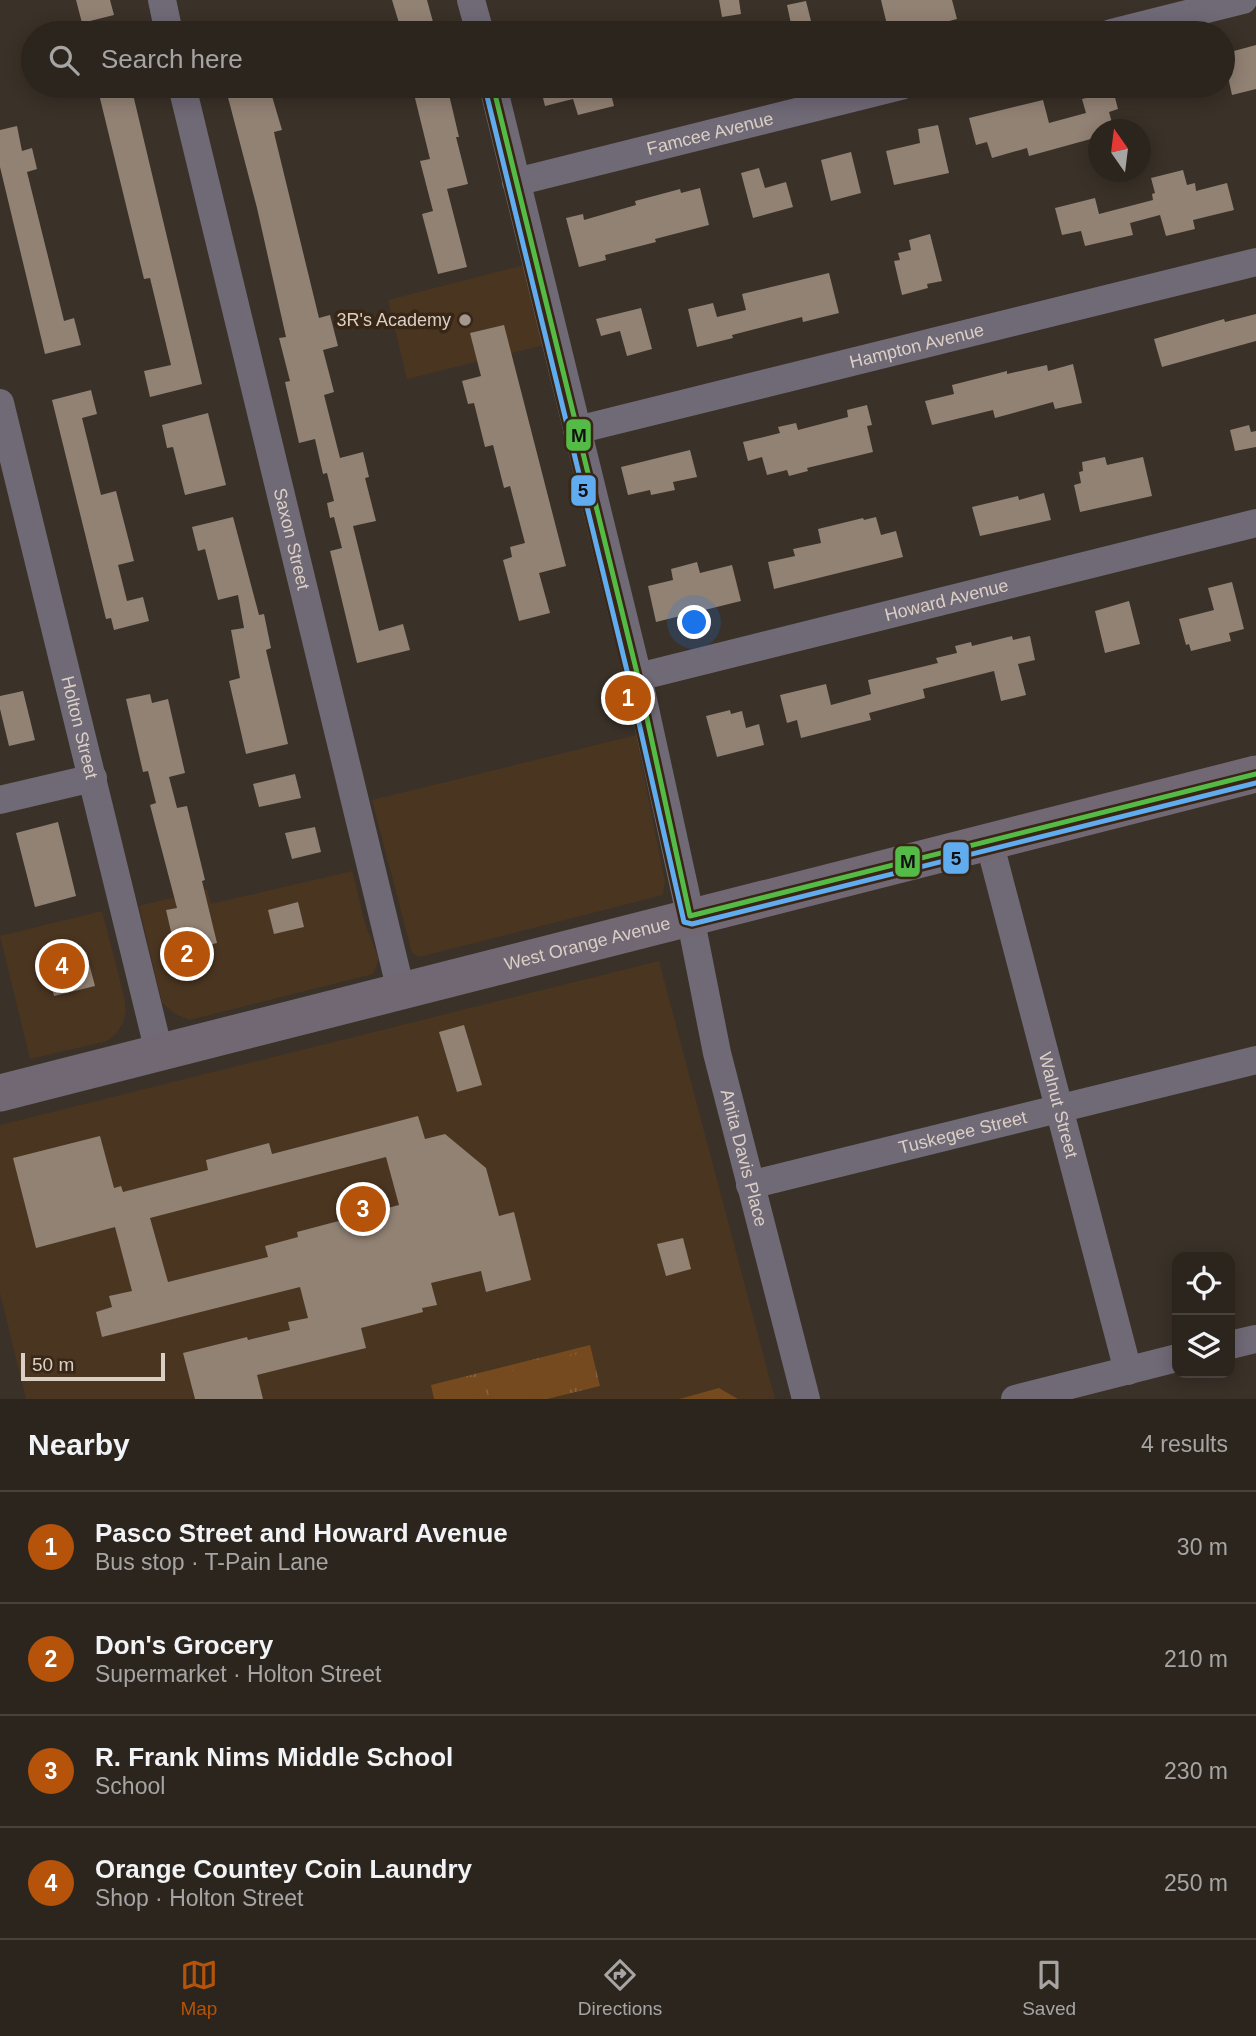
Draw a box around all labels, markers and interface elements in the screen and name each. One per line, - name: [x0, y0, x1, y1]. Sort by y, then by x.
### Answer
- search box: [21, 21, 1235, 98]
- icon: search: [45, 41, 83, 79]
- text: Search here: [101, 44, 243, 74]
- street label: Famcee Avenue: [645, 108, 775, 159]
- north arrow: [1088, 119, 1151, 182]
- place label: 3R's Academy: [337, 310, 451, 330]
- marker: 3R's Academy: [457, 312, 473, 328]
- street label: Hampton Avenue: [847, 320, 986, 372]
- line badge: M: [565, 418, 592, 452]
- text: M: [571, 425, 587, 446]
- line badge: 5: [570, 474, 597, 507]
- text: 5: [578, 480, 589, 501]
- street label: Saxon Street: [270, 486, 314, 592]
- street label: Howard Avenue: [883, 575, 1011, 625]
- your location: [677, 605, 711, 639]
- pin: 1: [605, 672, 651, 724]
- street label: Holton Street: [57, 674, 102, 781]
- line badge: 5: [942, 841, 970, 875]
- line badge: M: [894, 845, 921, 878]
- text: 5: [951, 848, 962, 869]
- text: M: [900, 851, 916, 872]
- street label: West Orange Avenue: [502, 913, 672, 975]
- pin: 2: [164, 928, 210, 980]
- pin: 4: [39, 940, 85, 992]
- street label: Walnut Street: [1035, 1050, 1082, 1160]
- street label: Anita Davis Place: [717, 1087, 771, 1229]
- street label: Tuskegee Street: [896, 1107, 1029, 1158]
- pin: 3: [340, 1183, 386, 1235]
- map controls: [1172, 1252, 1235, 1378]
- button: locate: [1172, 1252, 1235, 1315]
- button: layers: [1172, 1315, 1235, 1378]
- scale bar: [21, 1350, 164, 1382]
- text: 50 m: [32, 1354, 74, 1375]
- text: Nearby: [28, 1428, 130, 1461]
- text: 4 results: [1141, 1431, 1228, 1457]
- text: Pasco Street and Howard Avenue: [95, 1518, 508, 1548]
- text: 1: [45, 1534, 57, 1560]
- text: 30 m: [1177, 1534, 1228, 1560]
- text: Bus stop · T-Pain Lane: [95, 1549, 329, 1575]
- text: Don's Grocery: [95, 1630, 273, 1660]
- text: 2: [45, 1646, 57, 1672]
- text: 210 m: [1164, 1646, 1228, 1672]
- text: Supermarket · Holton Street: [95, 1661, 381, 1687]
- text: R. Frank Nims Middle School: [95, 1742, 453, 1772]
- text: 3: [45, 1758, 57, 1784]
- text: 230 m: [1164, 1758, 1228, 1784]
- text: School: [95, 1773, 165, 1799]
- text: Orange Countey Coin Laundry: [95, 1854, 472, 1884]
- text: 4: [45, 1870, 57, 1896]
- text: 250 m: [1164, 1870, 1228, 1896]
- text: Shop · Holton Street: [95, 1885, 303, 1911]
- tab: Map: [180, 1956, 218, 2020]
- tab: Directions: [578, 1956, 662, 2020]
- tab: Saved: [1022, 1956, 1076, 2020]

